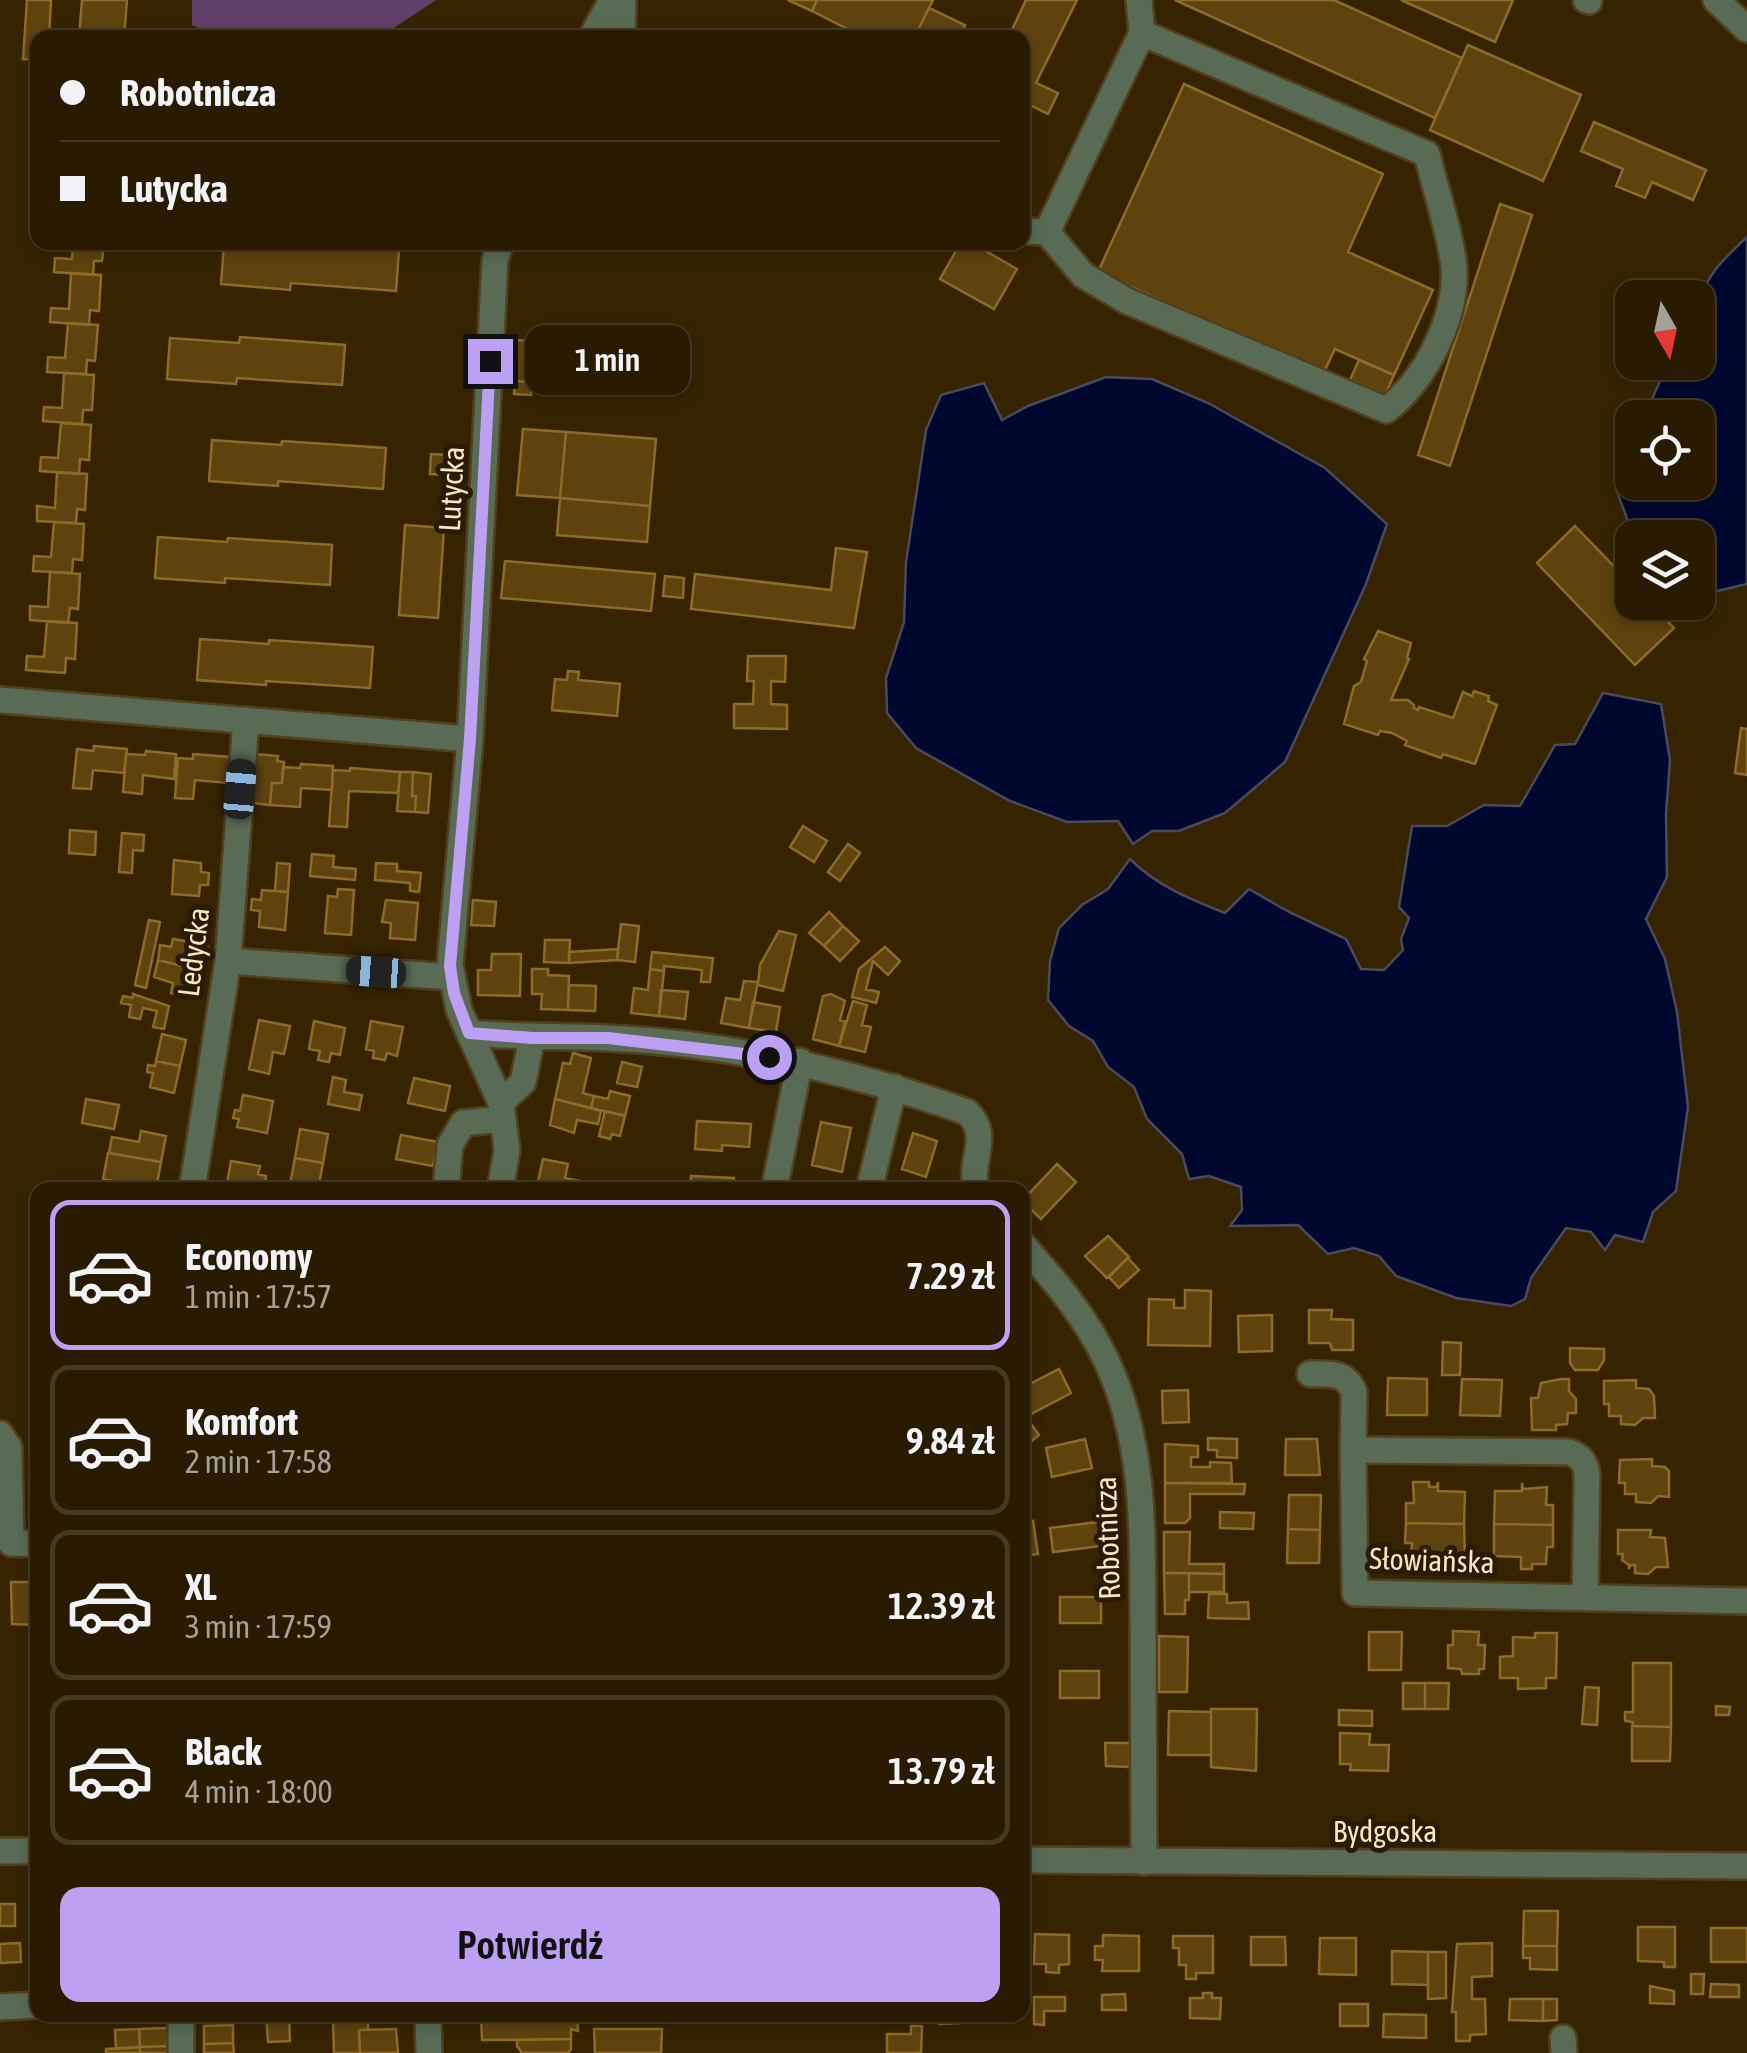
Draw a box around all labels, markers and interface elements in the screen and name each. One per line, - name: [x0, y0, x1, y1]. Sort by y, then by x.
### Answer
- text: Robotnicza: [120, 71, 276, 114]
- text: Lutycka: [120, 167, 228, 210]
- north arrow: [1615, 280, 1715, 380]
- map controls: [1615, 280, 1715, 620]
- callout: 1 min: [525, 326, 690, 396]
- route end: [468, 339, 513, 384]
- text: 1 min: [575, 341, 640, 378]
- button: locate: [1615, 400, 1715, 500]
- street label: Lutycka: [432, 446, 470, 532]
- button: layers: [1615, 520, 1715, 620]
- car: [222, 758, 258, 820]
- street label: Ledycka: [171, 905, 215, 999]
- car: [345, 955, 407, 989]
- route start: [747, 1035, 792, 1080]
- icon: car: [65, 1230, 155, 1320]
- text: Economy: [185, 1235, 312, 1278]
- text: 7.29 zł: [906, 1254, 995, 1297]
- text: 1 min · 17:57: [185, 1278, 332, 1315]
- icon: car: [65, 1395, 155, 1485]
- text: Komfort: [185, 1400, 298, 1443]
- text: 9.84 zł: [906, 1419, 995, 1462]
- text: 2 min · 17:58: [185, 1443, 332, 1480]
- street label: Robotnicza: [1088, 1476, 1126, 1600]
- street label: Słowiańska: [1369, 1541, 1495, 1579]
- icon: car: [65, 1560, 155, 1650]
- text: XL: [185, 1565, 217, 1608]
- text: 12.39 zł: [888, 1584, 995, 1627]
- text: 3 min · 17:59: [185, 1608, 332, 1645]
- icon: car: [65, 1725, 155, 1815]
- text: Black: [185, 1730, 262, 1773]
- text: 13.79 zł: [888, 1749, 995, 1792]
- text: 4 min · 18:00: [185, 1773, 332, 1810]
- street label: Bydgoska: [1333, 1814, 1437, 1848]
- button: Potwierdź: [60, 1887, 1000, 2002]

